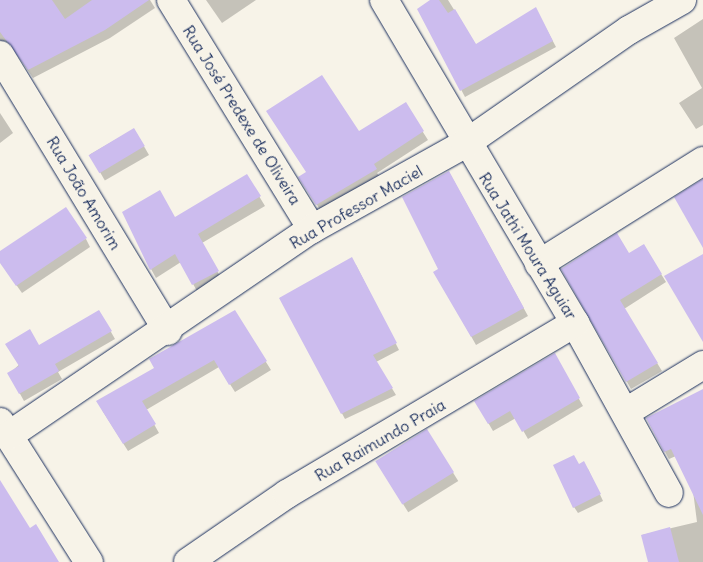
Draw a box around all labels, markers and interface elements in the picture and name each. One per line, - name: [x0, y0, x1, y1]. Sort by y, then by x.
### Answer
- street label: Rua José Predexe de Oliveira: [179, 22, 305, 208]
- street label: Rua João Amorim: [43, 133, 125, 253]
- street label: Rua Professor Maciel: [286, 161, 426, 253]
- street label: Rua Jathi Moura Aguiar: [475, 169, 581, 323]
- street label: Rua Raimundo Praia: [311, 395, 449, 485]

